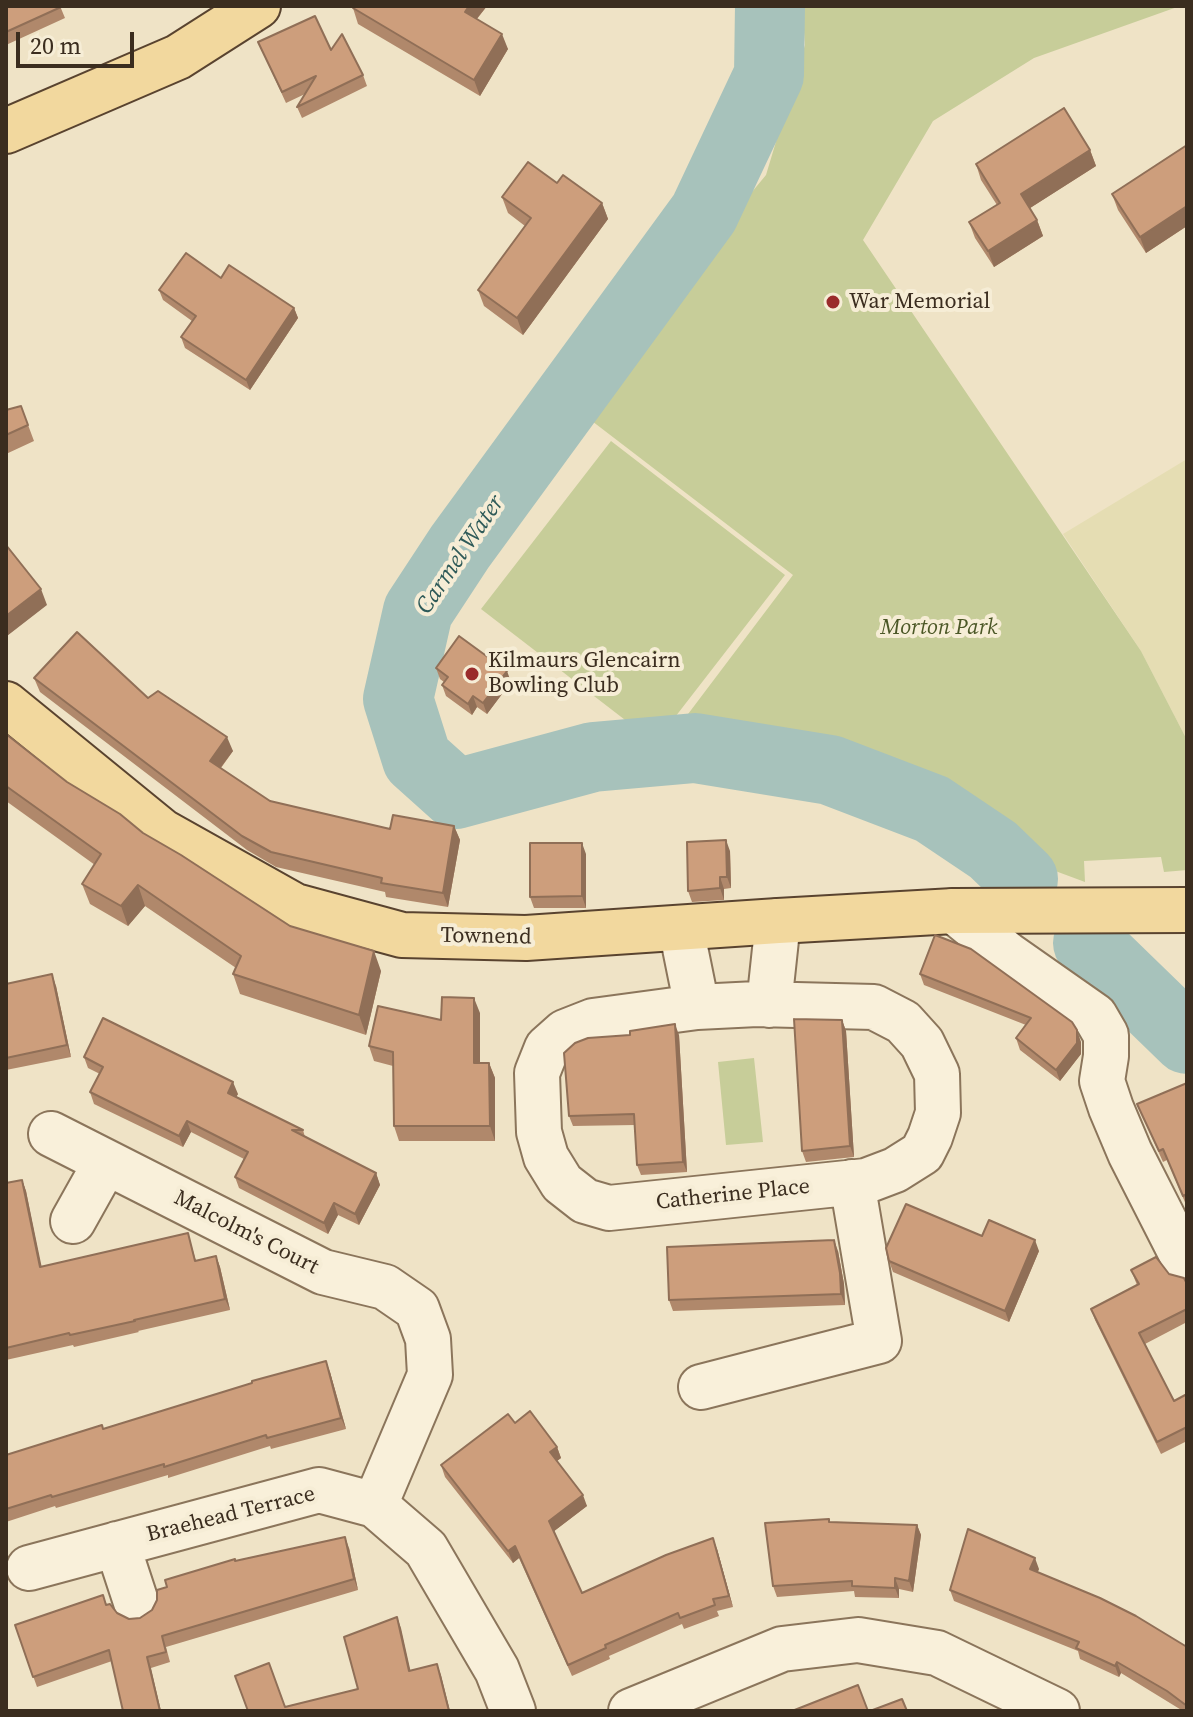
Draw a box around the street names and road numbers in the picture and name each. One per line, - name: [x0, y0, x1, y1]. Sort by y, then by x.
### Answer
- street label: Townend: [440, 923, 532, 951]
- street label: Catherine Place: [655, 1174, 811, 1216]
- street label: Malcolm's Court: [169, 1185, 323, 1281]
- street label: Braehead Terrace: [144, 1481, 318, 1549]

